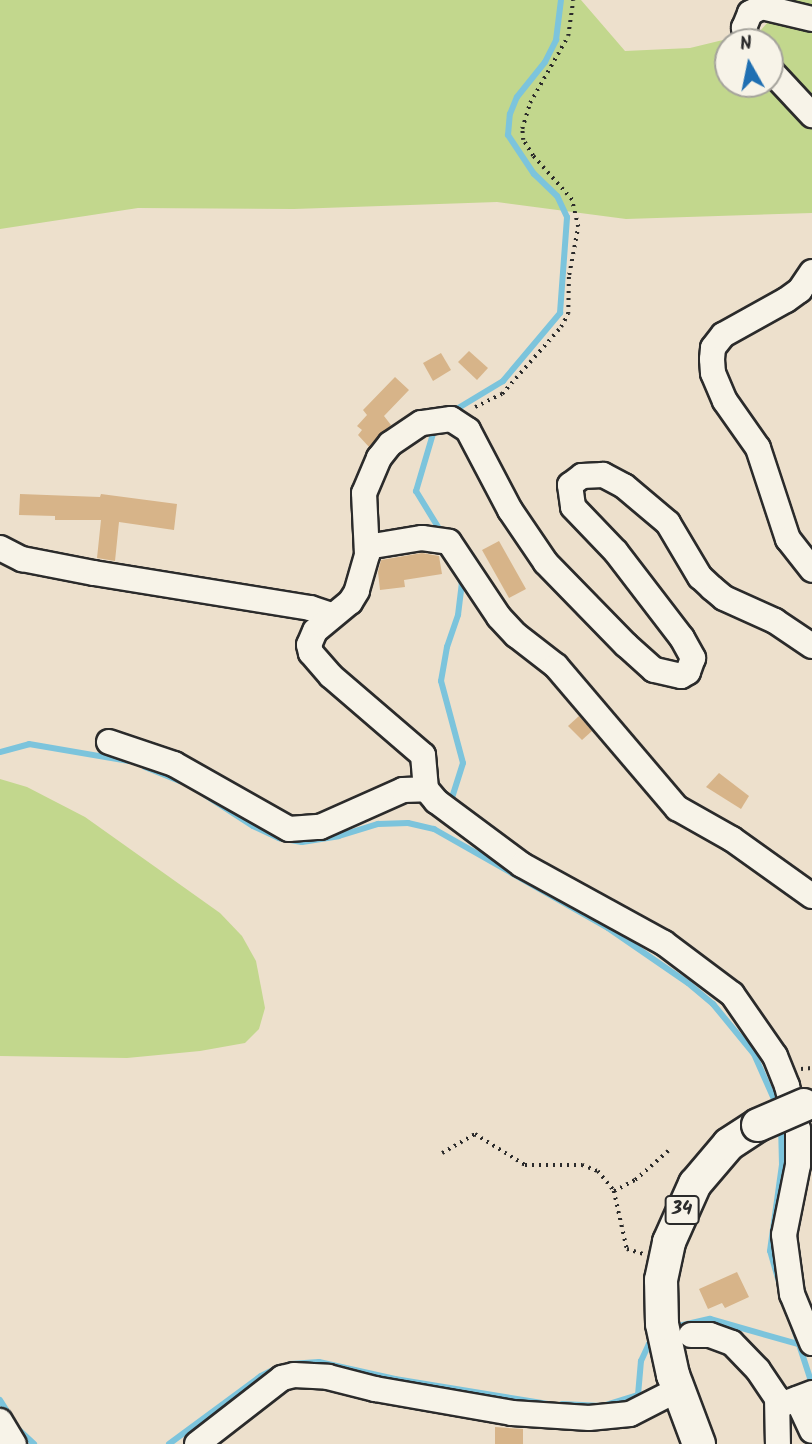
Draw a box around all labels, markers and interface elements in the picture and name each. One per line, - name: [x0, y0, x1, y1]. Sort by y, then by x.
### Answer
- north arrow: [714, 28, 784, 98]
- text: N: [738, 28, 754, 60]
- road number: 34: [664, 1194, 700, 1226]

